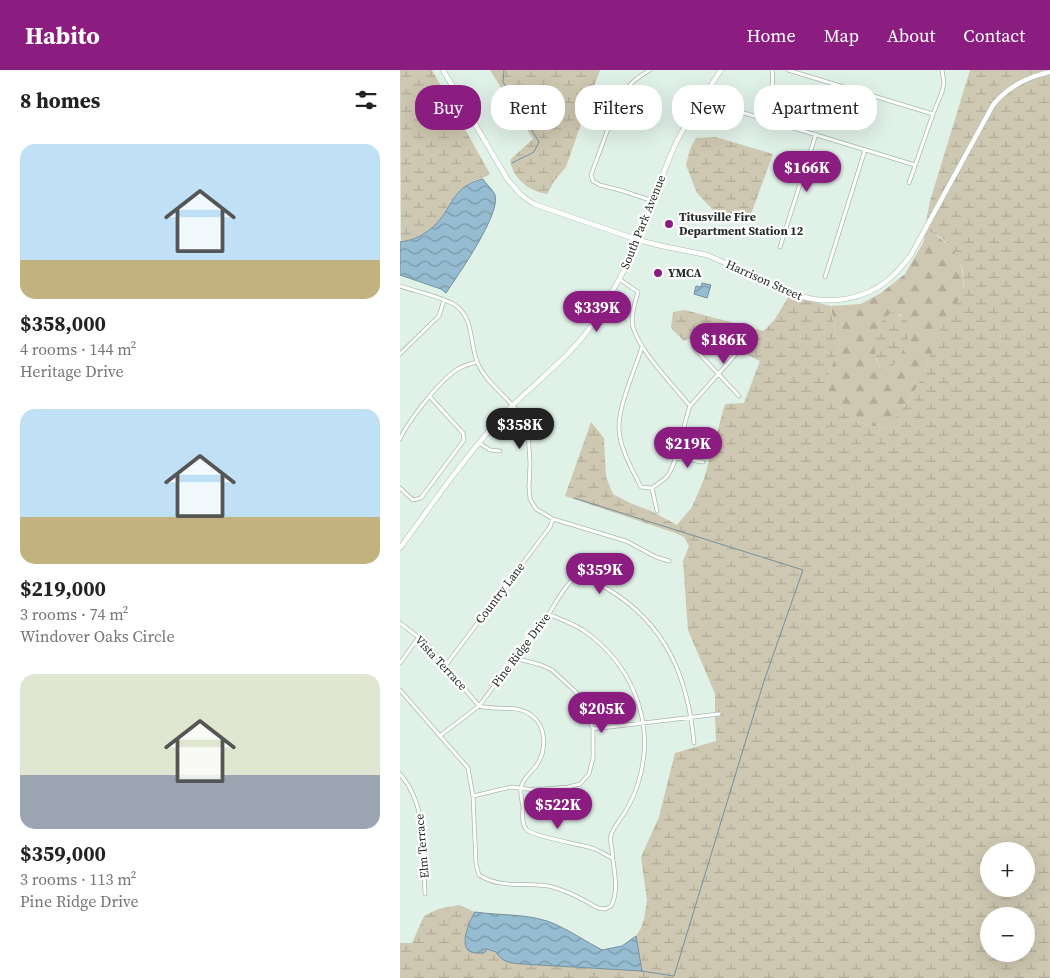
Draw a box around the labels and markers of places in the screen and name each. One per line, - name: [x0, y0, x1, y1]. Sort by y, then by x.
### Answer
- pin: $166K: [772, 150, 842, 193]
- place label: Titusville Fire Department Station 12: [679, 209, 804, 239]
- marker: Titusville Fire Department Station 12: [663, 218, 675, 230]
- place label: YMCA: [668, 265, 702, 281]
- marker: YMCA: [652, 267, 664, 279]
- pin: $339K: [562, 290, 632, 333]
- pin: $186K: [689, 322, 759, 365]
- pin: $358K: [485, 408, 555, 450]
- pin: $219K: [653, 426, 723, 469]
- pin: $359K: [565, 552, 635, 595]
- pin: $205K: [567, 692, 637, 734]
- pin: $522K: [523, 788, 593, 830]

